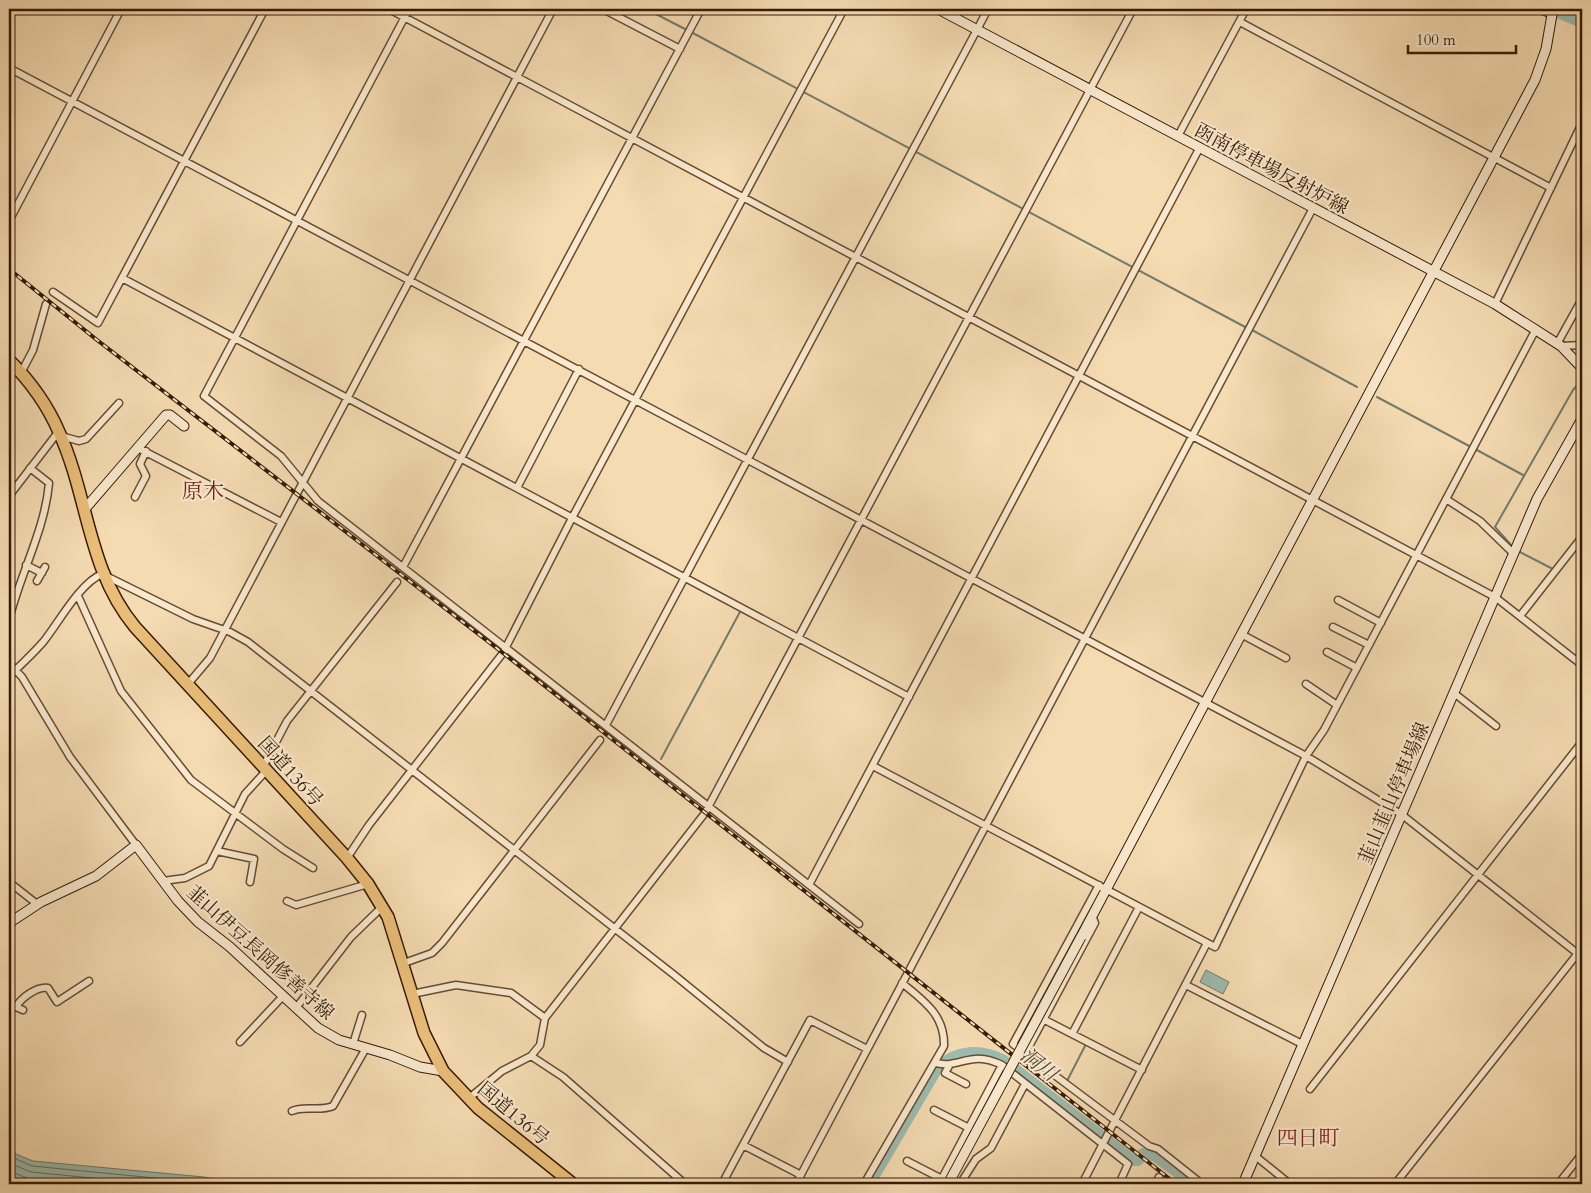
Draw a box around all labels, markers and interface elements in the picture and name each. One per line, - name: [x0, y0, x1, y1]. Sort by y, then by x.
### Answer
- scale bar: [1408, 22, 1516, 54]
- text: 100 m: [1416, 30, 1456, 50]
- street label: 函南停車場反射炉線: [1190, 117, 1353, 221]
- district label: 原木: [182, 477, 224, 506]
- street label: 韮山韮山停車場線: [1352, 718, 1436, 868]
- street label: 国道136号: [252, 731, 329, 812]
- street label: 韮山伊豆長岡修善寺線: [181, 880, 340, 1026]
- water label: 洞川: [1015, 1041, 1064, 1089]
- street label: 国道136号: [472, 1076, 555, 1151]
- district label: 四日町: [1277, 1124, 1340, 1153]

